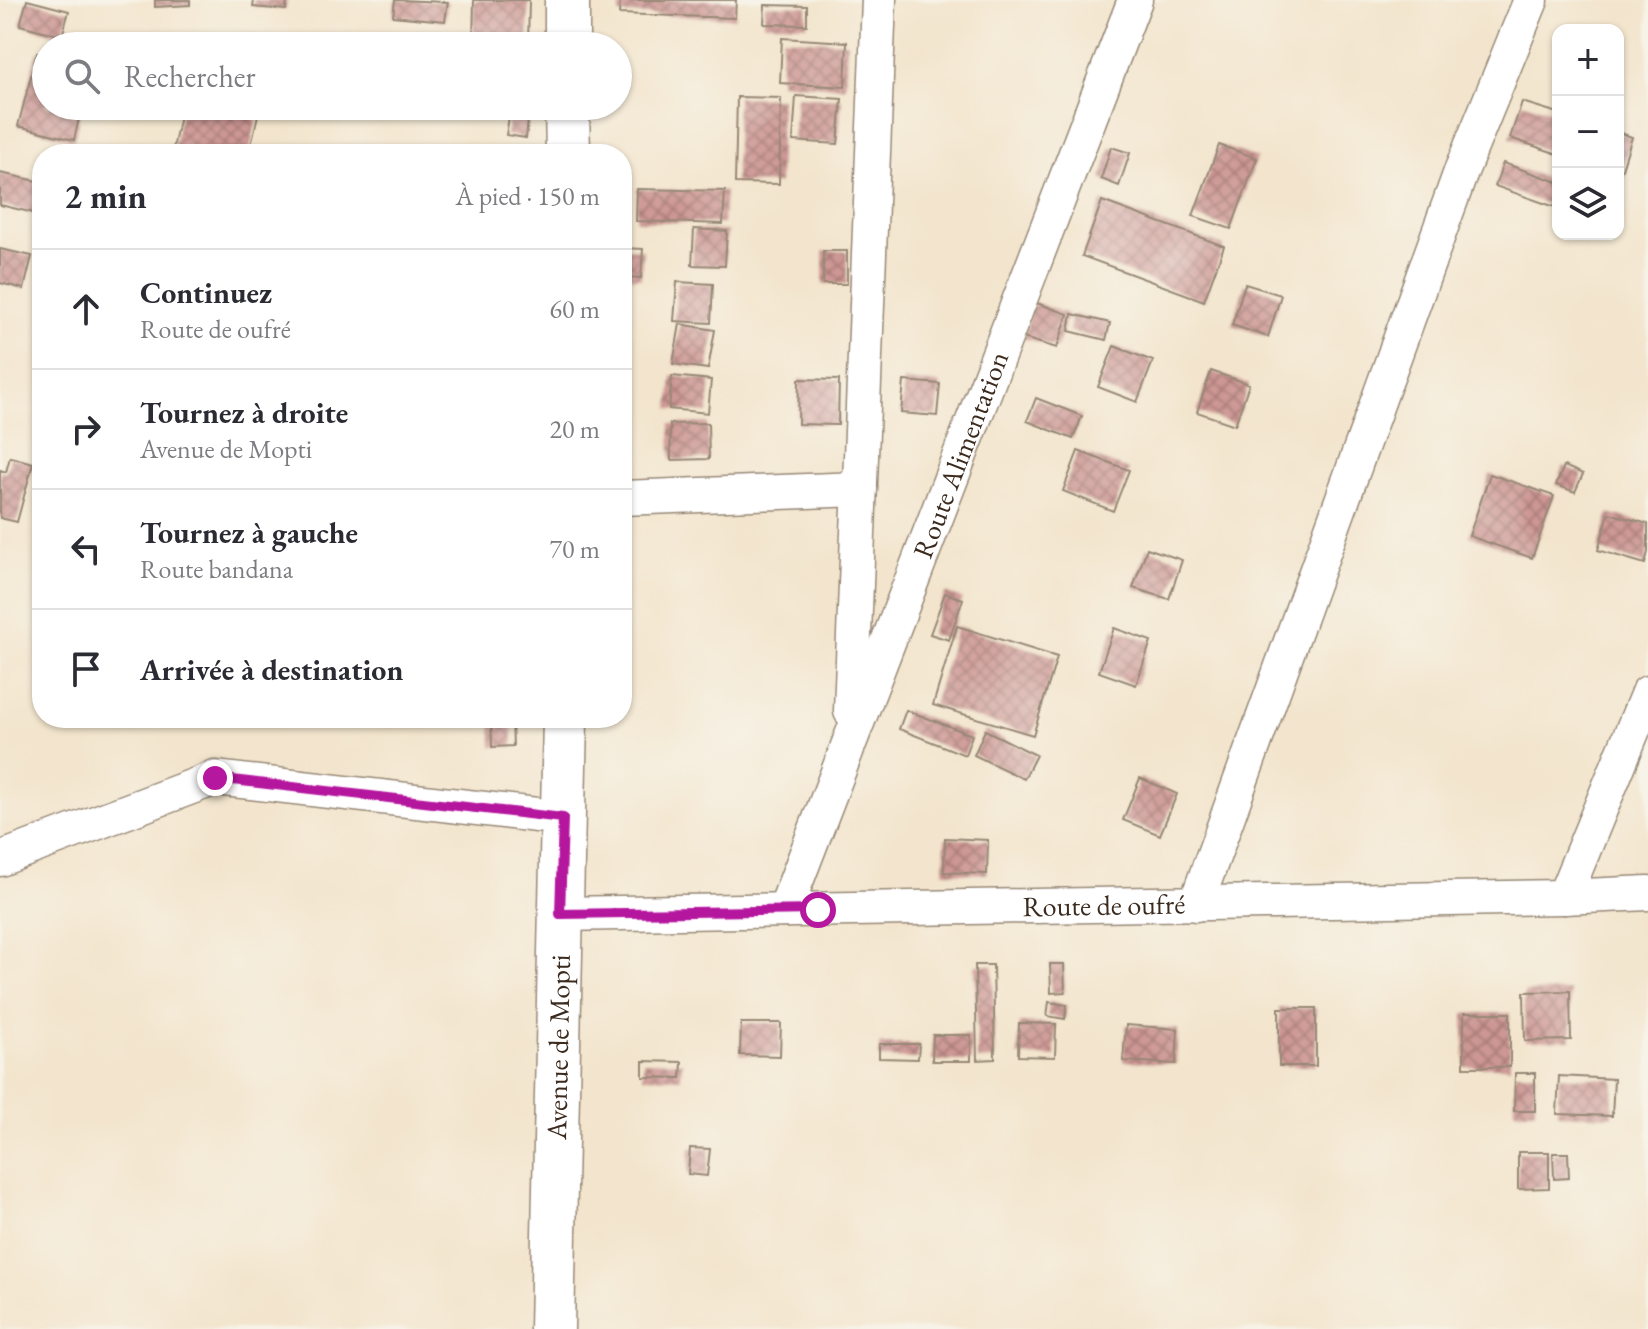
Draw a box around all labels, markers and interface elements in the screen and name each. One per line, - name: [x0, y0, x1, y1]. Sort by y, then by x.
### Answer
- map controls: [1552, 24, 1624, 240]
- button: +: [1552, 24, 1624, 96]
- search box: [32, 32, 632, 120]
- icon: search: [60, 54, 104, 98]
- text: Rechercher: [124, 57, 256, 96]
- button: −: [1552, 96, 1624, 168]
- button: layers: [1552, 168, 1624, 240]
- text: 2 min: [64, 174, 147, 218]
- text: À pied · 150 m: [455, 179, 600, 213]
- text: Continuez: [140, 273, 272, 312]
- icon: ahead: [64, 287, 108, 331]
- text: 60 m: [550, 292, 600, 326]
- text: Route de oufré: [140, 312, 291, 346]
- street label: Route Alimentation: [904, 346, 1016, 563]
- text: Tournez à droite: [140, 393, 348, 432]
- icon: right: [64, 407, 108, 451]
- text: 20 m: [550, 412, 600, 446]
- text: Avenue de Mopti: [140, 432, 312, 466]
- text: Tournez à gauche: [140, 513, 358, 552]
- icon: left: [64, 527, 108, 571]
- text: 70 m: [550, 532, 600, 566]
- text: Route bandana: [140, 552, 293, 586]
- icon: arrive: [64, 647, 108, 691]
- text: Arrivée à destination: [140, 650, 403, 689]
- route end: [197, 760, 233, 796]
- street label: Route de oufré: [1022, 885, 1186, 924]
- route start: [800, 892, 836, 928]
- street label: Avenue de Mopti: [538, 954, 578, 1141]

